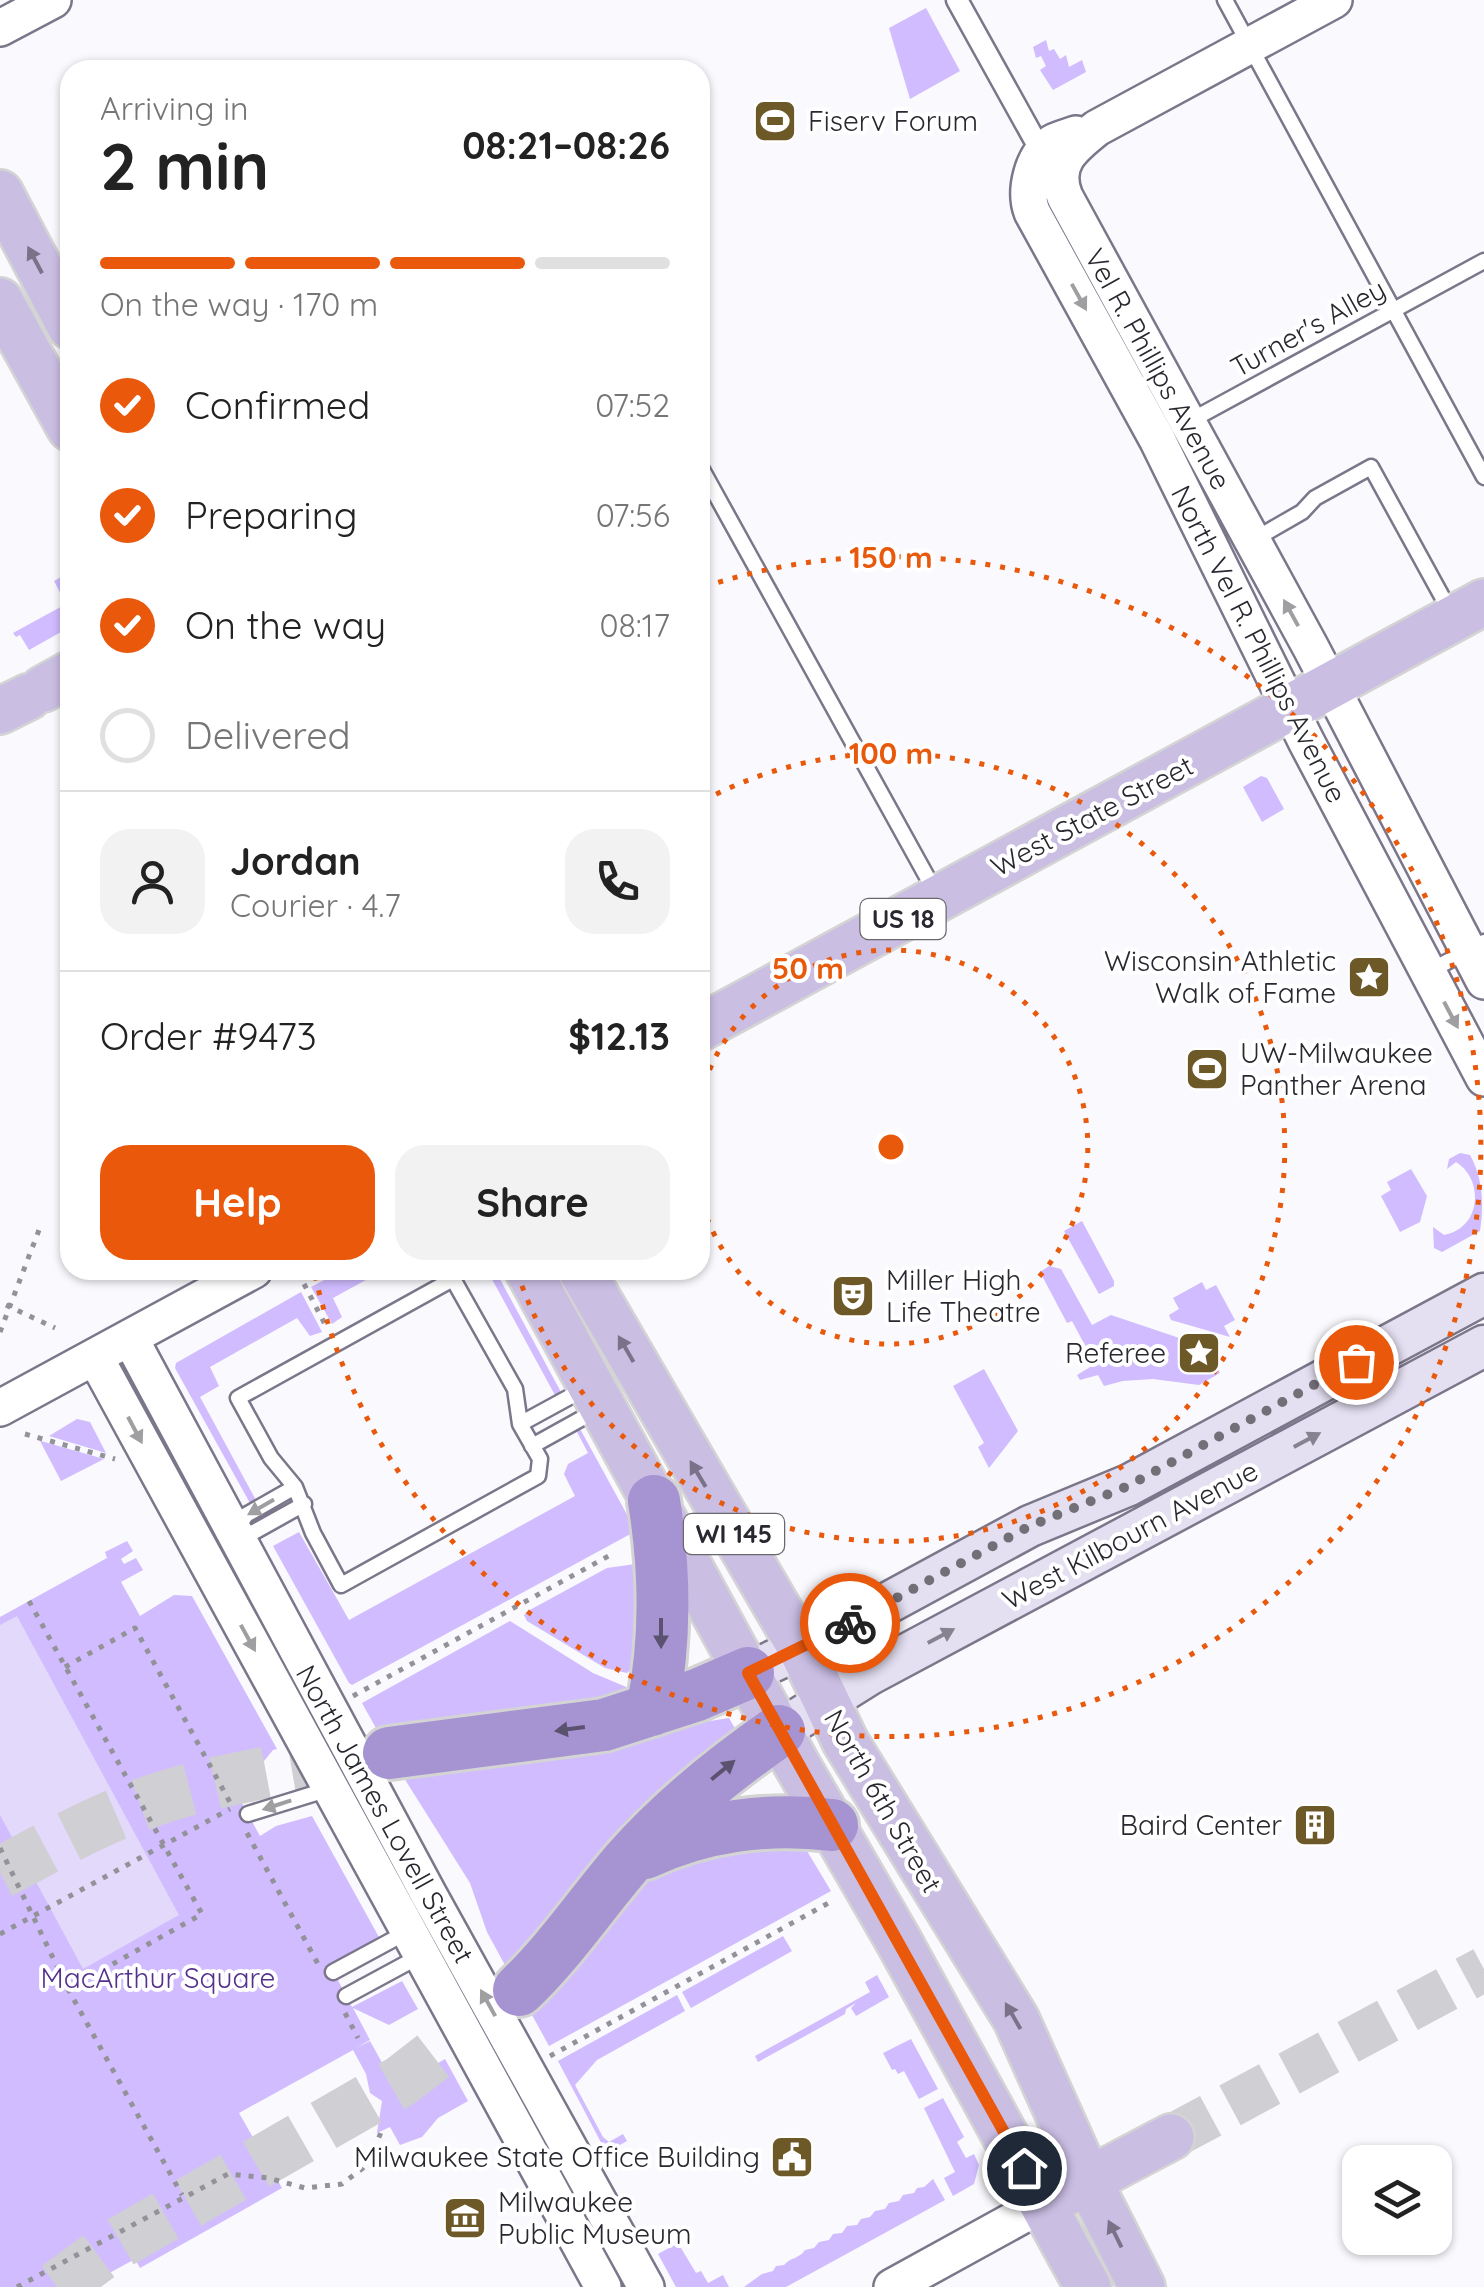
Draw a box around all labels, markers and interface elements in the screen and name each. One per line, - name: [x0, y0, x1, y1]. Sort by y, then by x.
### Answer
- text: Arriving in: [100, 88, 249, 128]
- sports icon: Fiserv Forum: [752, 98, 798, 144]
- place label: Fiserv Forum: [808, 103, 978, 138]
- text: 08:21–08:26: [462, 121, 670, 169]
- text: 2 min: [100, 125, 269, 206]
- street label: Vel R. Phillips Avenue: [1078, 242, 1239, 495]
- one-way arrow: [27, 245, 44, 274]
- street label: Turner's Alley: [1224, 271, 1391, 384]
- one-way arrow: [1071, 283, 1088, 312]
- text: On the way · 170 m: [100, 284, 378, 324]
- icon: check: [100, 378, 155, 433]
- text: Confirmed: [185, 381, 370, 429]
- text: 07:52: [595, 385, 670, 425]
- street label: North Vel R. Phillips Avenue: [1164, 479, 1355, 808]
- icon: check: [100, 488, 155, 543]
- text: Preparing: [185, 491, 357, 539]
- text: 07:56: [596, 495, 670, 535]
- text: 150 m: [849, 538, 933, 576]
- icon: check: [100, 598, 155, 653]
- one-way arrow: [1283, 598, 1300, 627]
- text: On the way: [185, 601, 386, 649]
- text: 08:17: [599, 605, 670, 645]
- text: Delivered: [185, 711, 351, 759]
- text: 100 m: [849, 734, 933, 772]
- street label: West State Street: [985, 747, 1199, 884]
- button: person: [100, 829, 205, 934]
- button: phone: [565, 829, 670, 934]
- text: Jordan: [230, 837, 361, 885]
- text: Courier · 4.7: [230, 885, 401, 925]
- road number: US 18: [860, 899, 946, 939]
- place label: Wisconsin Athletic Walk of Fame: [1104, 943, 1336, 1010]
- text: 50 m: [772, 949, 844, 987]
- place icon: Wisconsin Athletic Walk of Fame: [1346, 954, 1392, 1000]
- one-way arrow: [1442, 1000, 1459, 1029]
- text: Order #9473: [100, 1012, 317, 1060]
- text: $12.13: [568, 1012, 670, 1060]
- place label: UW-Milwaukee Panther Arena: [1240, 1035, 1433, 1102]
- sports icon: UW-Milwaukee Panther Arena: [1184, 1046, 1230, 1092]
- centre of rings: [873, 1129, 909, 1165]
- button: Help: [100, 1145, 375, 1260]
- button: Share: [395, 1145, 670, 1260]
- place label: Miller High Life Theatre: [886, 1262, 1041, 1329]
- theatre icon: Miller High Life Theatre: [830, 1273, 876, 1319]
- pin: [1314, 1320, 1399, 1405]
- place icon: Referee: [1176, 1330, 1222, 1376]
- one-way arrow: [617, 1335, 635, 1363]
- place label: Referee: [1065, 1335, 1166, 1370]
- icon: bag: [1329, 1335, 1384, 1390]
- one-way arrow: [126, 1415, 143, 1444]
- one-way arrow: [1293, 1432, 1322, 1449]
- street label: West Kilbourn Avenue: [996, 1452, 1263, 1617]
- one-way arrow: [690, 1460, 707, 1488]
- one-way arrow: [247, 1498, 275, 1515]
- road number: WI 145: [684, 1514, 784, 1554]
- courier: [800, 1573, 900, 1673]
- icon: bike: [823, 1596, 878, 1651]
- one-way arrow: [653, 1618, 669, 1650]
- one-way arrow: [239, 1624, 256, 1653]
- one-way arrow: [926, 1628, 955, 1645]
- street label: North James Lovell Street: [289, 1659, 482, 1969]
- street label: North 6th Street: [817, 1703, 950, 1899]
- one-way arrow: [553, 1721, 585, 1737]
- one-way arrow: [711, 1760, 736, 1781]
- one-way arrow: [261, 1798, 291, 1813]
- building icon: Baird Center: [1292, 1802, 1338, 1848]
- place label: Baird Center: [1120, 1807, 1282, 1842]
- park label: MacArthur Square: [41, 1960, 275, 1995]
- one-way arrow: [480, 1989, 497, 2017]
- one-way arrow: [1004, 2002, 1022, 2030]
- pin: [982, 2126, 1067, 2211]
- public building icon: Milwaukee State Office Building: [769, 2134, 815, 2180]
- place label: Milwaukee State Office Building: [354, 2139, 760, 2174]
- icon: home: [997, 2141, 1052, 2196]
- map controls: [1342, 2145, 1452, 2255]
- button: layers: [1342, 2145, 1452, 2255]
- place label: Milwaukee Public Museum: [498, 2184, 692, 2251]
- museum icon: Milwaukee Public Museum: [442, 2195, 488, 2241]
- one-way arrow: [1107, 2220, 1124, 2249]

